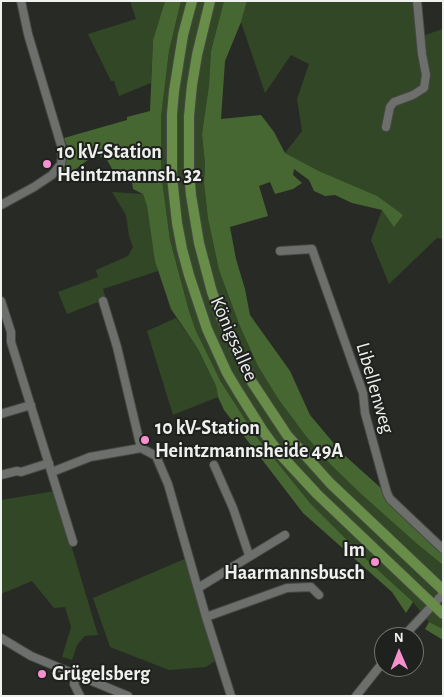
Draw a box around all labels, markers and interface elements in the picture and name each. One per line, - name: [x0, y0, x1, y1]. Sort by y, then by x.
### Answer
- place label: 10 kV-Station Heintzmannsh. 32: [57, 140, 202, 187]
- marker: 10 kV-Station Heintzmannsh. 32: [41, 158, 53, 170]
- street label: Königsallee: [205, 293, 263, 385]
- street label: Libellenweg: [351, 340, 399, 436]
- place label: 10 kV-Station Heintzmannsheide 49A: [155, 416, 343, 463]
- marker: 10 kV-Station Heintzmannsheide 49A: [139, 434, 151, 446]
- place label: Im Haarmannsbusch: [224, 538, 365, 585]
- marker: Im Haarmannsbusch: [369, 556, 381, 568]
- north arrow: [374, 627, 424, 677]
- text: N: [394, 631, 404, 645]
- place label: Grügelsberg: [52, 662, 150, 686]
- marker: Grügelsberg: [36, 668, 48, 680]

